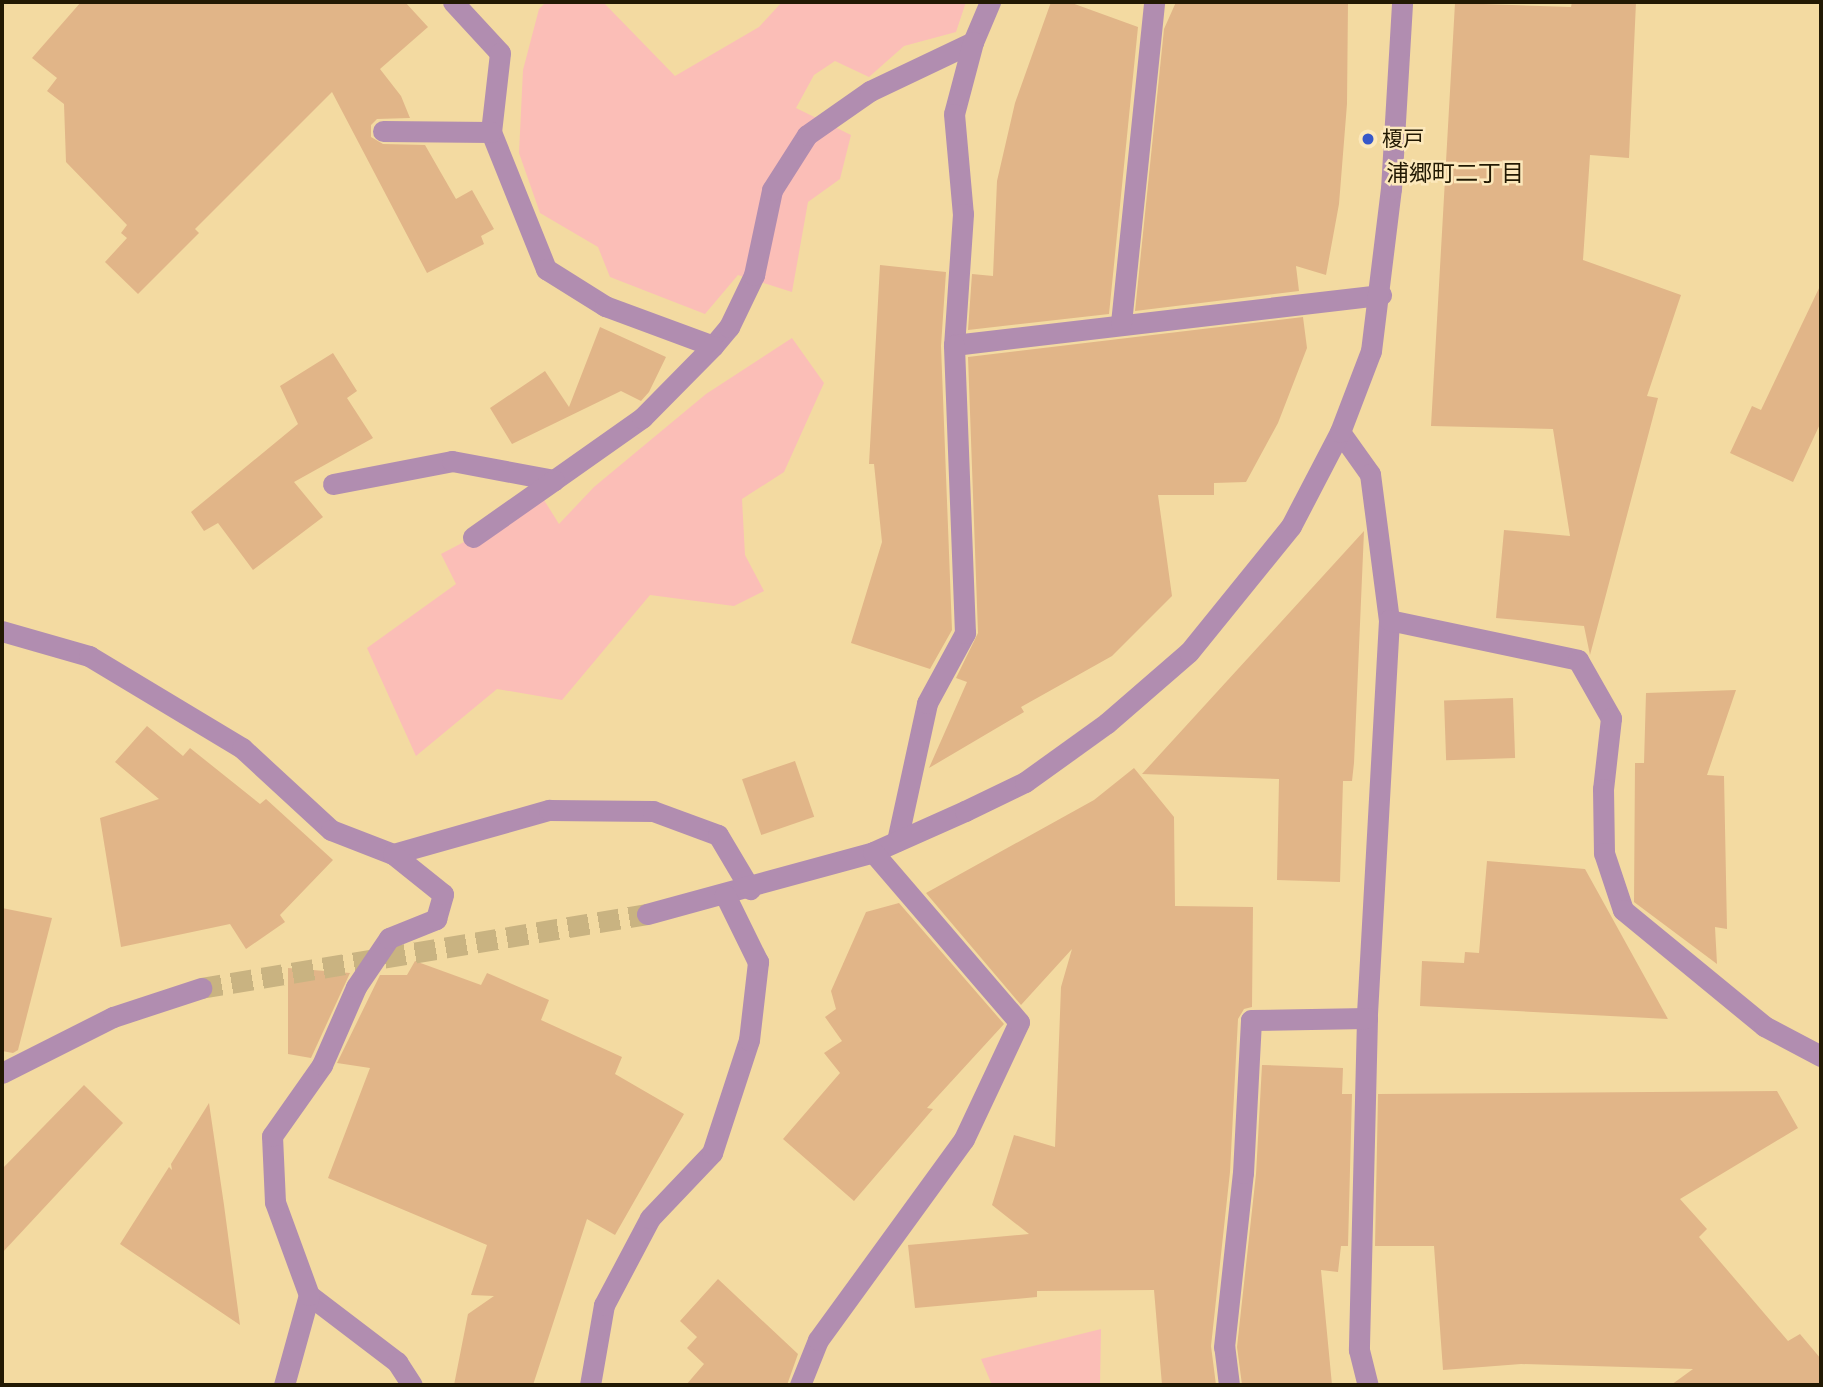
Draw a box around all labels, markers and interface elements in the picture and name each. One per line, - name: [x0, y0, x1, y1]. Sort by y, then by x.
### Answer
- place label: 榎戸: [1382, 126, 1424, 152]
- marker: 榎戸: [1360, 131, 1376, 147]
- district label: 浦郷町二丁目: [1386, 159, 1524, 187]

